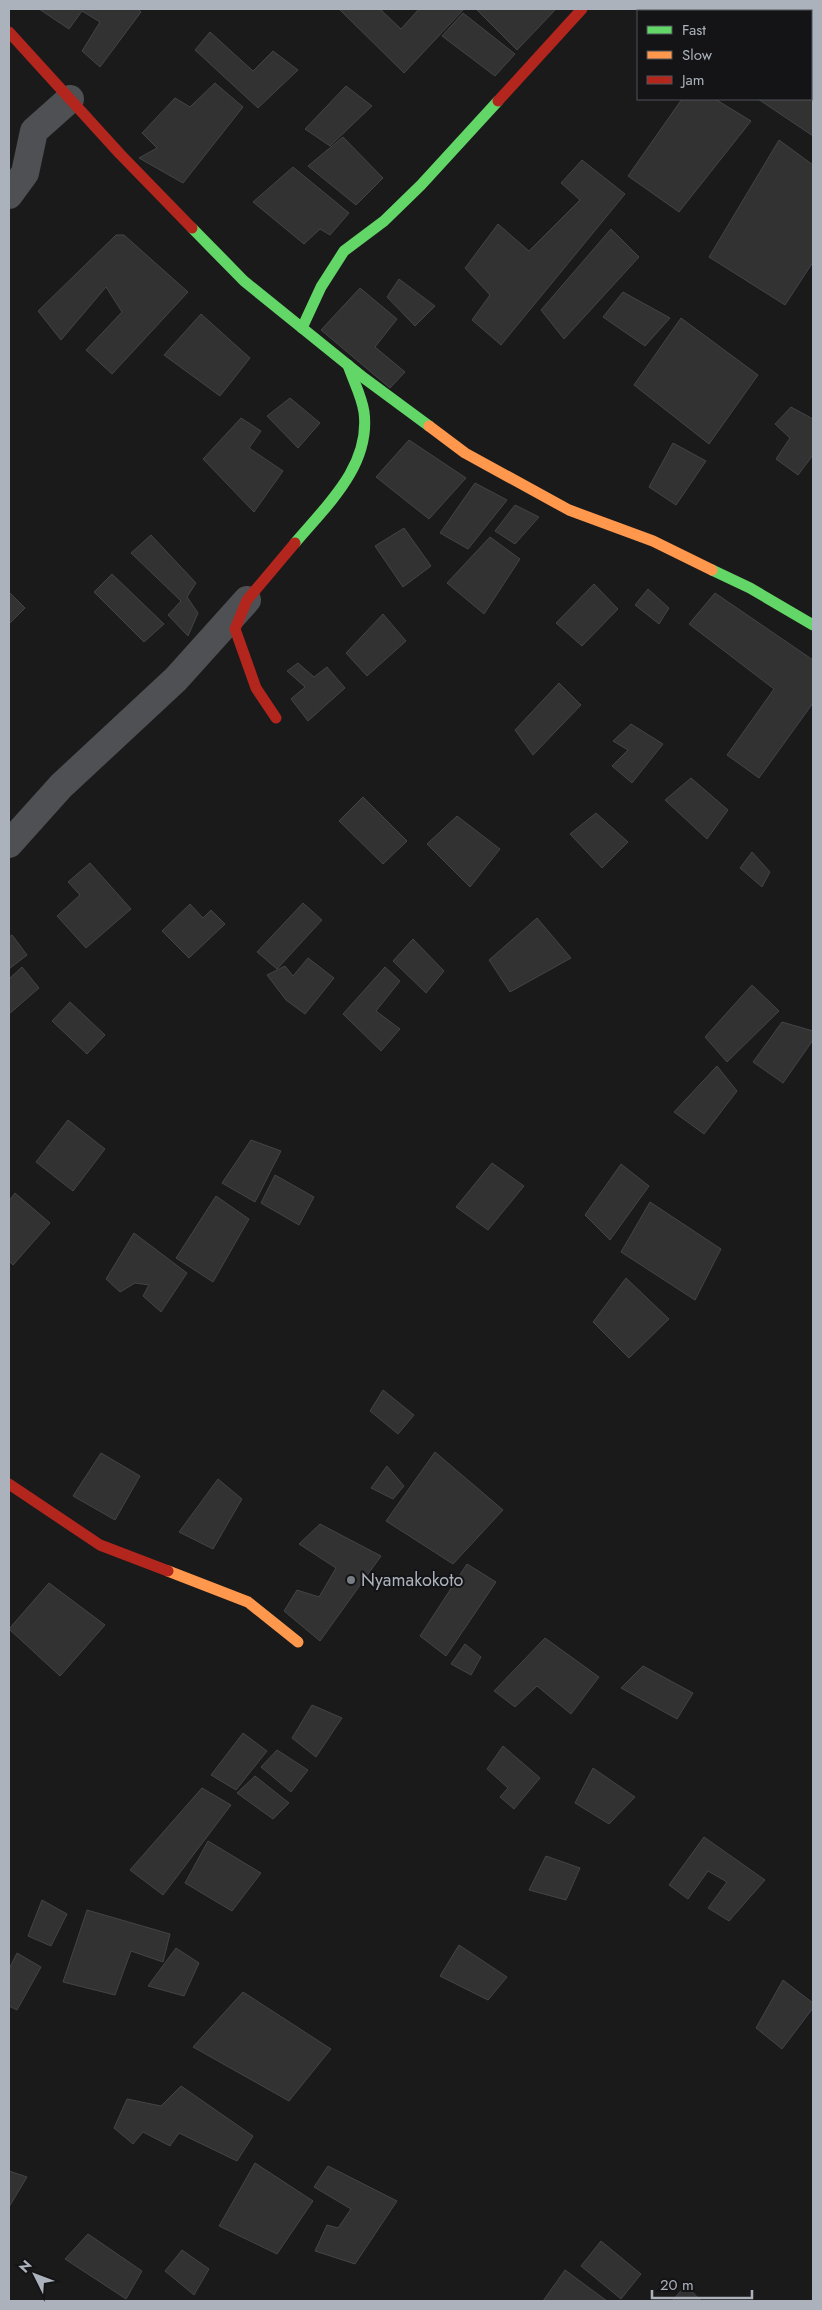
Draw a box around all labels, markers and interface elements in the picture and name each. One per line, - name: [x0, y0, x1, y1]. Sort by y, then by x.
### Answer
- legend: [637, 10, 812, 100]
- text: Fast: [682, 19, 706, 41]
- text: Slow: [682, 44, 713, 66]
- text: Jam: [680, 69, 705, 91]
- place label: Nyamakokoto: [361, 1567, 464, 1593]
- marker: Nyamakokoto: [345, 1574, 357, 1586]
- north arrow: [10, 2250, 60, 2300]
- text: N: [14, 2255, 36, 2277]
- scale bar: [652, 2268, 752, 2300]
- text: 20 m: [660, 2274, 694, 2296]

